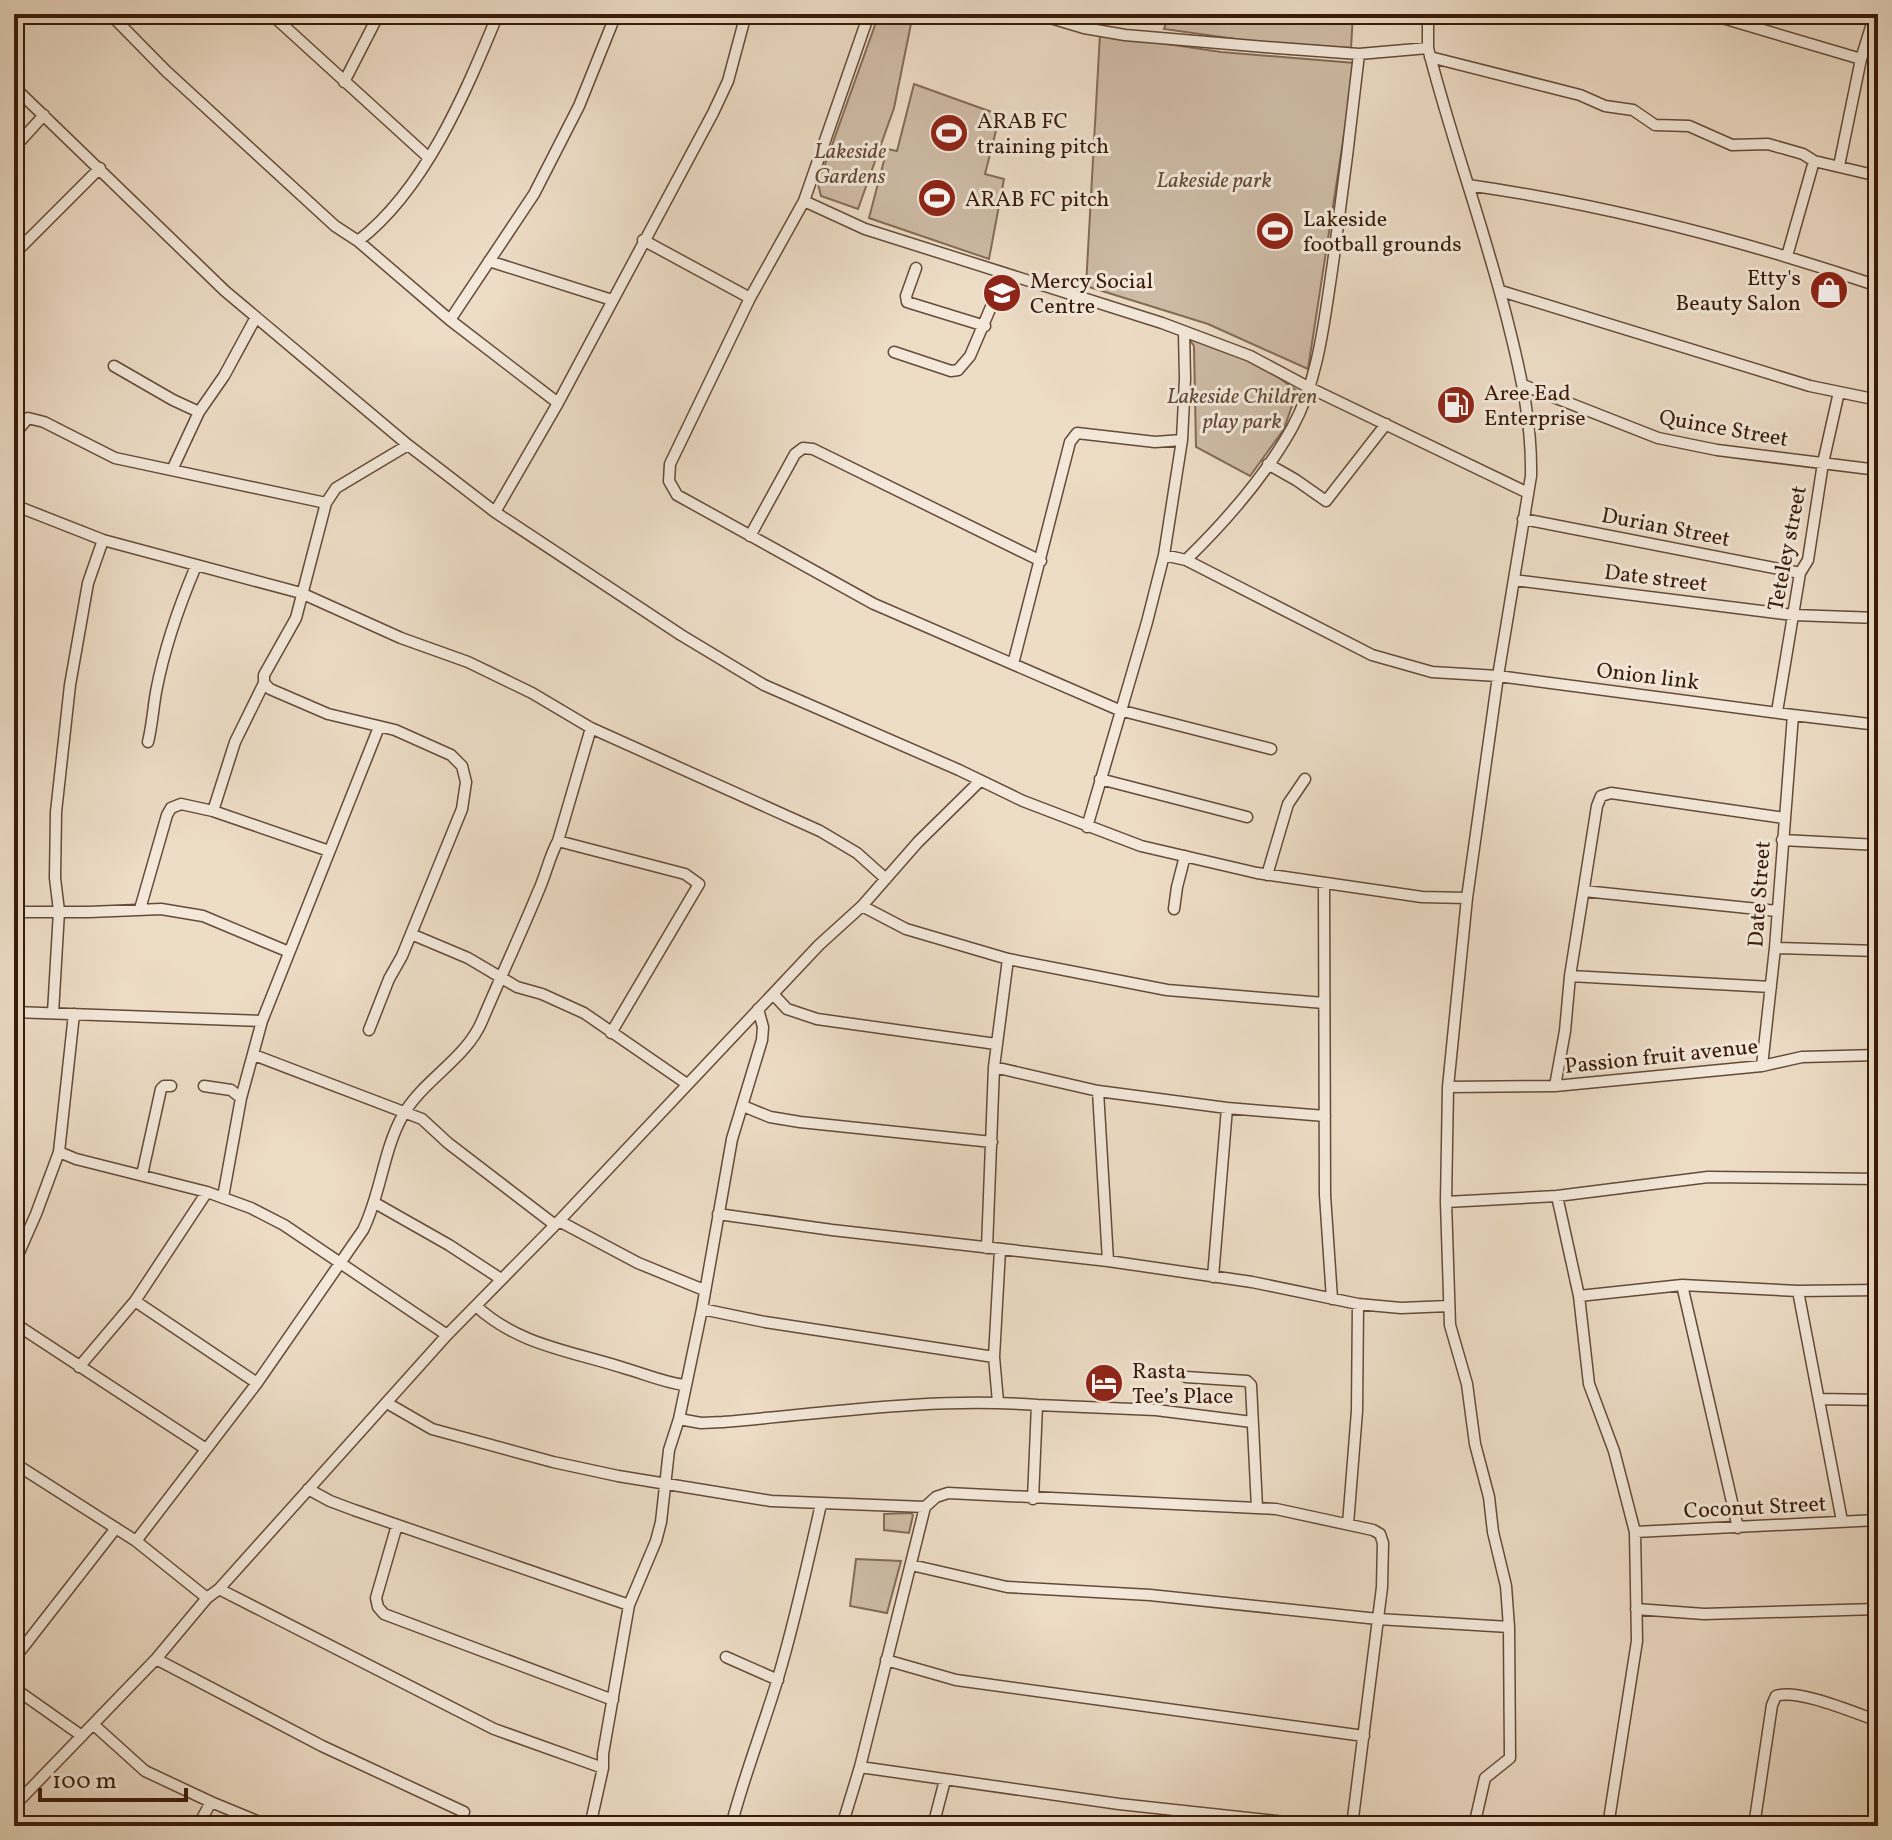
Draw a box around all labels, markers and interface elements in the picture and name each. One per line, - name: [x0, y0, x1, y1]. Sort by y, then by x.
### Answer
- place label: ARAB FC training pitch: [977, 107, 1109, 163]
- sports icon: ARAB FC training pitch: [928, 112, 970, 154]
- park label: Lakeside Gardens: [814, 137, 886, 193]
- park label: Lakeside park: [1156, 166, 1272, 197]
- sports icon: ARAB FC pitch: [916, 177, 958, 219]
- place label: ARAB FC pitch: [965, 185, 1109, 216]
- place label: Lakeside football grounds: [1303, 205, 1462, 261]
- sports icon: Lakeside football grounds: [1254, 210, 1296, 252]
- place label: Etty's Beauty Salon: [1676, 264, 1801, 320]
- place label: Mercy Social Centre: [1030, 267, 1153, 323]
- shop icon: Etty's Beauty Salon: [1808, 269, 1850, 311]
- school or university icon: Mercy Social Centre: [981, 272, 1023, 314]
- place label: Aree Ead Enterprise: [1484, 379, 1586, 435]
- park label: Lakeside Children play park: [1167, 382, 1317, 438]
- fuel station icon: Aree Ead Enterprise: [1435, 384, 1477, 426]
- street label: Quince Street: [1657, 403, 1791, 456]
- street label: Teteley street: [1761, 483, 1816, 614]
- street label: Durian Street: [1599, 501, 1733, 556]
- street label: Date street: [1602, 558, 1709, 601]
- street label: Onion link: [1594, 656, 1701, 699]
- street label: Date Street: [1741, 840, 1780, 948]
- street label: Passion fruit avenue: [1563, 1032, 1760, 1083]
- place label: Rasta Tee’s Place: [1132, 1357, 1233, 1413]
- hotel icon: Rasta Tee’s Place: [1083, 1362, 1125, 1404]
- street label: Coconut Street: [1683, 1489, 1828, 1528]
- scale bar: [40, 1752, 186, 1802]
- text: 100 m: [52, 1765, 117, 1799]

